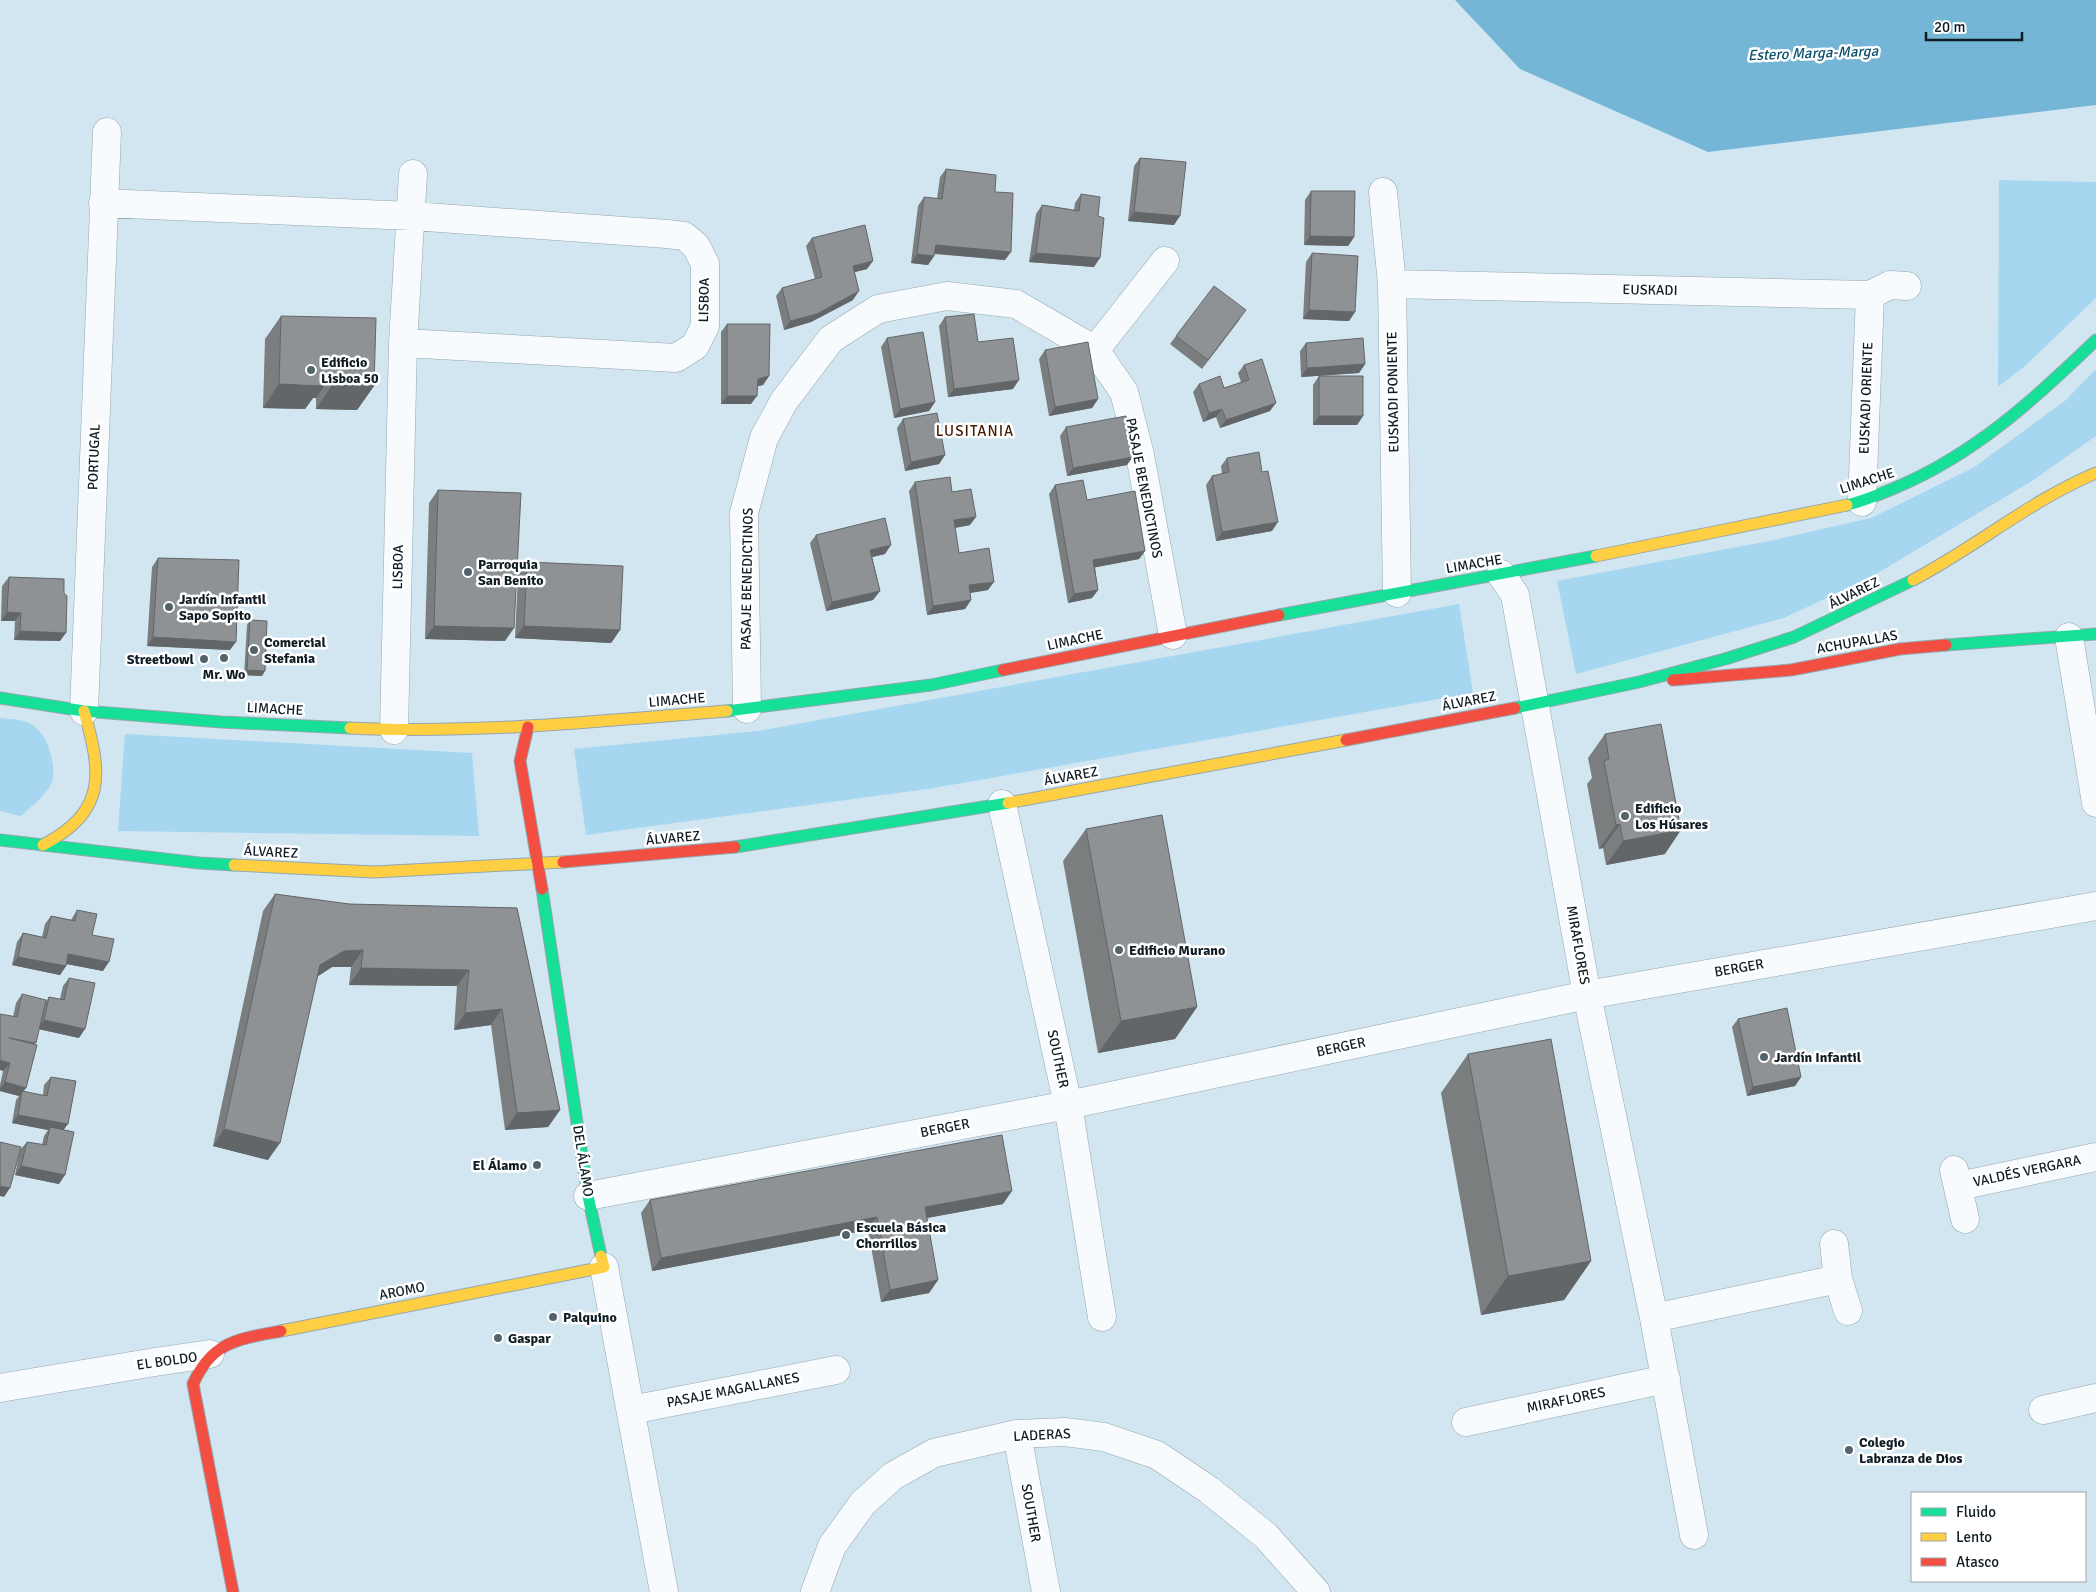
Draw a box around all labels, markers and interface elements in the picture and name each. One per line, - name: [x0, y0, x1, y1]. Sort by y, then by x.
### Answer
- scale bar: [1926, 10, 2022, 42]
- text: 20 m: [1934, 18, 1965, 36]
- water label: Estero Marga-Marga: [1747, 42, 1879, 64]
- street label: LISBOA: [695, 277, 713, 323]
- street label: EUSKADI: [1622, 281, 1678, 299]
- street label: EUSKADI PONIENTE: [1383, 331, 1403, 453]
- street label: EUSKADI ORIENTE: [1856, 342, 1876, 454]
- place label: Edificio Lisboa 50: [321, 354, 379, 387]
- marker: Edificio Lisboa 50: [305, 364, 317, 376]
- street label: PASAJE BENEDICTINOS: [1122, 416, 1166, 560]
- district label: LUSITANIA: [936, 422, 1014, 440]
- street label: PORTUGAL: [84, 424, 104, 490]
- street label: LIMACHE: [1837, 464, 1897, 498]
- street label: PASAJE BENEDICTINOS: [737, 507, 757, 650]
- street label: LISBOA: [389, 544, 407, 590]
- street label: LIMACHE: [1445, 551, 1504, 577]
- place label: Parroquia San Benito: [478, 556, 543, 589]
- marker: Parroquia San Benito: [462, 566, 474, 578]
- street label: ÁLVAREZ: [1826, 573, 1882, 613]
- place label: Jardín Infantil Sapo Sopito: [179, 591, 267, 624]
- marker: Jardín Infantil Sapo Sopito: [163, 601, 175, 613]
- street label: LIMACHE: [1045, 626, 1105, 654]
- street label: ACHUPALLAS: [1815, 626, 1899, 657]
- place label: Comercial Stefania: [264, 634, 327, 667]
- marker: Comercial Stefania: [248, 644, 260, 656]
- place label: Streetbowl: [127, 651, 195, 668]
- marker: Mr. Wo: [218, 652, 230, 664]
- marker: Streetbowl: [198, 653, 210, 665]
- place label: Mr. Wo: [203, 666, 245, 683]
- street label: ÁLVAREZ: [1441, 687, 1498, 715]
- street label: LIMACHE: [648, 689, 706, 711]
- street label: LIMACHE: [246, 699, 304, 719]
- street label: ÁLVAREZ: [1043, 763, 1100, 789]
- place label: Edificio Los Húsares: [1635, 800, 1708, 833]
- marker: Edificio Los Húsares: [1619, 810, 1631, 822]
- street label: ÁLVAREZ: [645, 827, 701, 849]
- street label: ÁLVAREZ: [243, 842, 299, 862]
- street label: MIRAFLORES: [1563, 904, 1593, 986]
- place label: Edificio Murano: [1129, 942, 1225, 959]
- marker: Edificio Murano: [1113, 944, 1125, 956]
- street label: BERGER: [1713, 955, 1765, 981]
- street label: SOUTHER: [1044, 1028, 1072, 1090]
- street label: BERGER: [1315, 1033, 1367, 1061]
- place label: Jardín Infantil: [1774, 1049, 1862, 1066]
- marker: Jardín Infantil: [1758, 1051, 1770, 1063]
- street label: BERGER: [919, 1115, 971, 1141]
- street label: DEL ÁLAMO: [569, 1124, 597, 1198]
- street label: VALDÉS VERGARA: [1972, 1151, 2083, 1191]
- place label: El Álamo: [472, 1157, 527, 1174]
- marker: El Álamo: [531, 1159, 543, 1171]
- place label: Escuela Básica Chorrillos: [856, 1219, 946, 1252]
- marker: Escuela Básica Chorrillos: [840, 1229, 852, 1241]
- street label: AROMO: [378, 1278, 426, 1304]
- place label: Palquino: [563, 1309, 617, 1326]
- marker: Palquino: [547, 1311, 559, 1323]
- place label: Gaspar: [508, 1330, 551, 1347]
- marker: Gaspar: [492, 1332, 504, 1344]
- street label: EL BOLDO: [136, 1348, 198, 1374]
- street label: PASAJE MAGALLANES: [665, 1369, 801, 1411]
- street label: MIRAFLORES: [1525, 1383, 1607, 1417]
- street label: LADERAS: [1013, 1425, 1071, 1445]
- place label: Colegio Labranza de Dios: [1859, 1434, 1962, 1467]
- marker: Colegio Labranza de Dios: [1843, 1444, 1855, 1456]
- street label: SOUTHER: [1018, 1482, 1044, 1544]
- legend: [1911, 1492, 2086, 1582]
- text: Fluido: [1956, 1503, 1996, 1521]
- text: Lento: [1956, 1528, 1992, 1546]
- text: Atasco: [1956, 1553, 1999, 1571]

